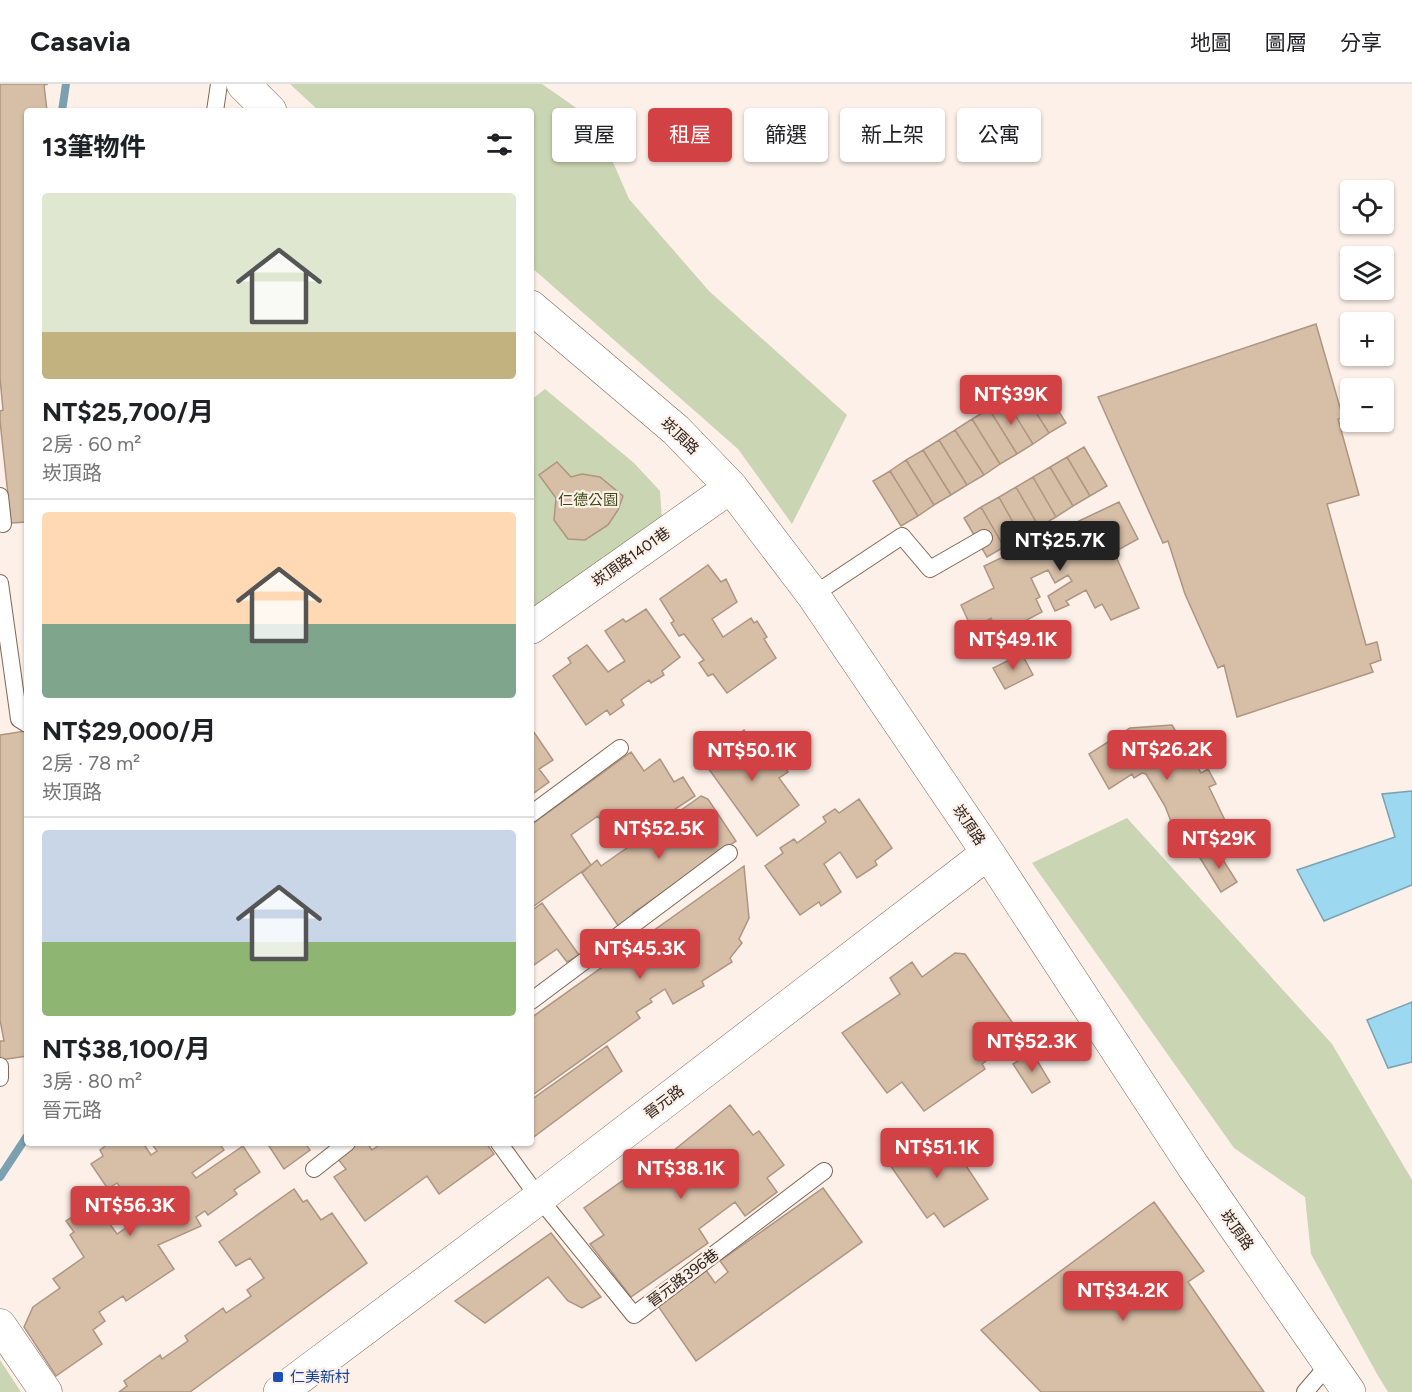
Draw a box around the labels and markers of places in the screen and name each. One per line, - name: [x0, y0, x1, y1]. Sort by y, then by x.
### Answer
- pin: NT$39K: [962, 375, 1060, 426]
- pin: NT$25.7K: [998, 521, 1122, 572]
- pin: NT$49.1K: [951, 620, 1075, 671]
- pin: NT$26.2K: [1105, 730, 1229, 781]
- pin: NT$50.1K: [690, 731, 814, 782]
- pin: NT$52.5K: [597, 809, 721, 860]
- pin: NT$29K: [1170, 819, 1268, 870]
- pin: NT$45.3K: [578, 929, 702, 980]
- pin: NT$52.3K: [970, 1022, 1094, 1073]
- pin: NT$51.1K: [875, 1128, 999, 1179]
- pin: NT$38.1K: [619, 1149, 743, 1200]
- pin: NT$56.3K: [68, 1186, 192, 1237]
- pin: NT$34.2K: [1061, 1271, 1185, 1322]
- place label: 仁美新村: [290, 1368, 350, 1386]
- marker: 仁美新村: [271, 1370, 285, 1384]

